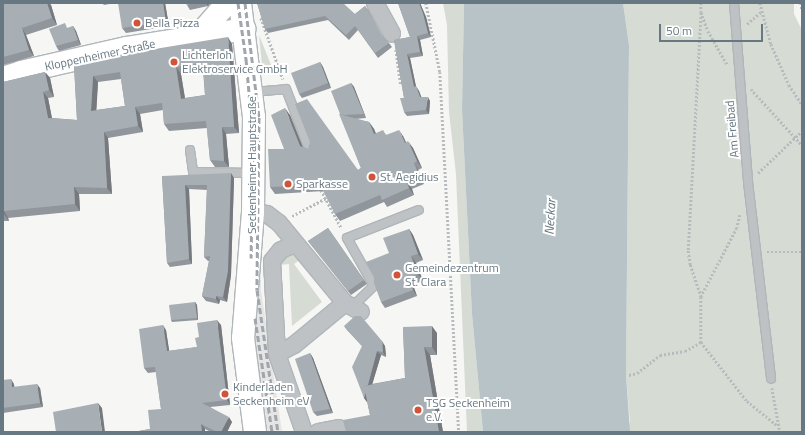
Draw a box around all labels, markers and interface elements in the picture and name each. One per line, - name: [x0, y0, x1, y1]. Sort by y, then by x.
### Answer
- place label: Bella Pizza: [145, 16, 199, 30]
- scale bar: [661, 16, 765, 42]
- marker: Bella Pizza: [132, 18, 142, 28]
- text: 50 m: [666, 21, 692, 40]
- street label: Kloppenheimer Straße: [43, 36, 157, 74]
- place label: Lichterloh Elektroservice GmbH: [182, 48, 288, 76]
- marker: Lichterloh Elektroservice GmbH: [169, 57, 179, 67]
- street label: Seckenheimer Hauptstraße: [245, 96, 259, 234]
- street label: Am Freibad: [722, 100, 742, 158]
- place label: St. Aegidius: [380, 170, 439, 184]
- marker: St. Aegidius: [367, 172, 377, 182]
- place label: Sparkasse: [296, 177, 348, 191]
- marker: Sparkasse: [283, 179, 293, 189]
- water label: Neckar: [541, 199, 559, 235]
- place label: Gemeindezentrum St. Clara: [405, 261, 499, 289]
- marker: Gemeindezentrum St. Clara: [392, 270, 402, 280]
- place label: Kinderladen Seckenheim eV: [233, 380, 309, 408]
- marker: Kinderladen Seckenheim eV: [220, 389, 230, 399]
- place label: TSG Seckenheim e.V.: [426, 396, 510, 424]
- marker: TSG Seckenheim e.V.: [413, 405, 423, 415]

